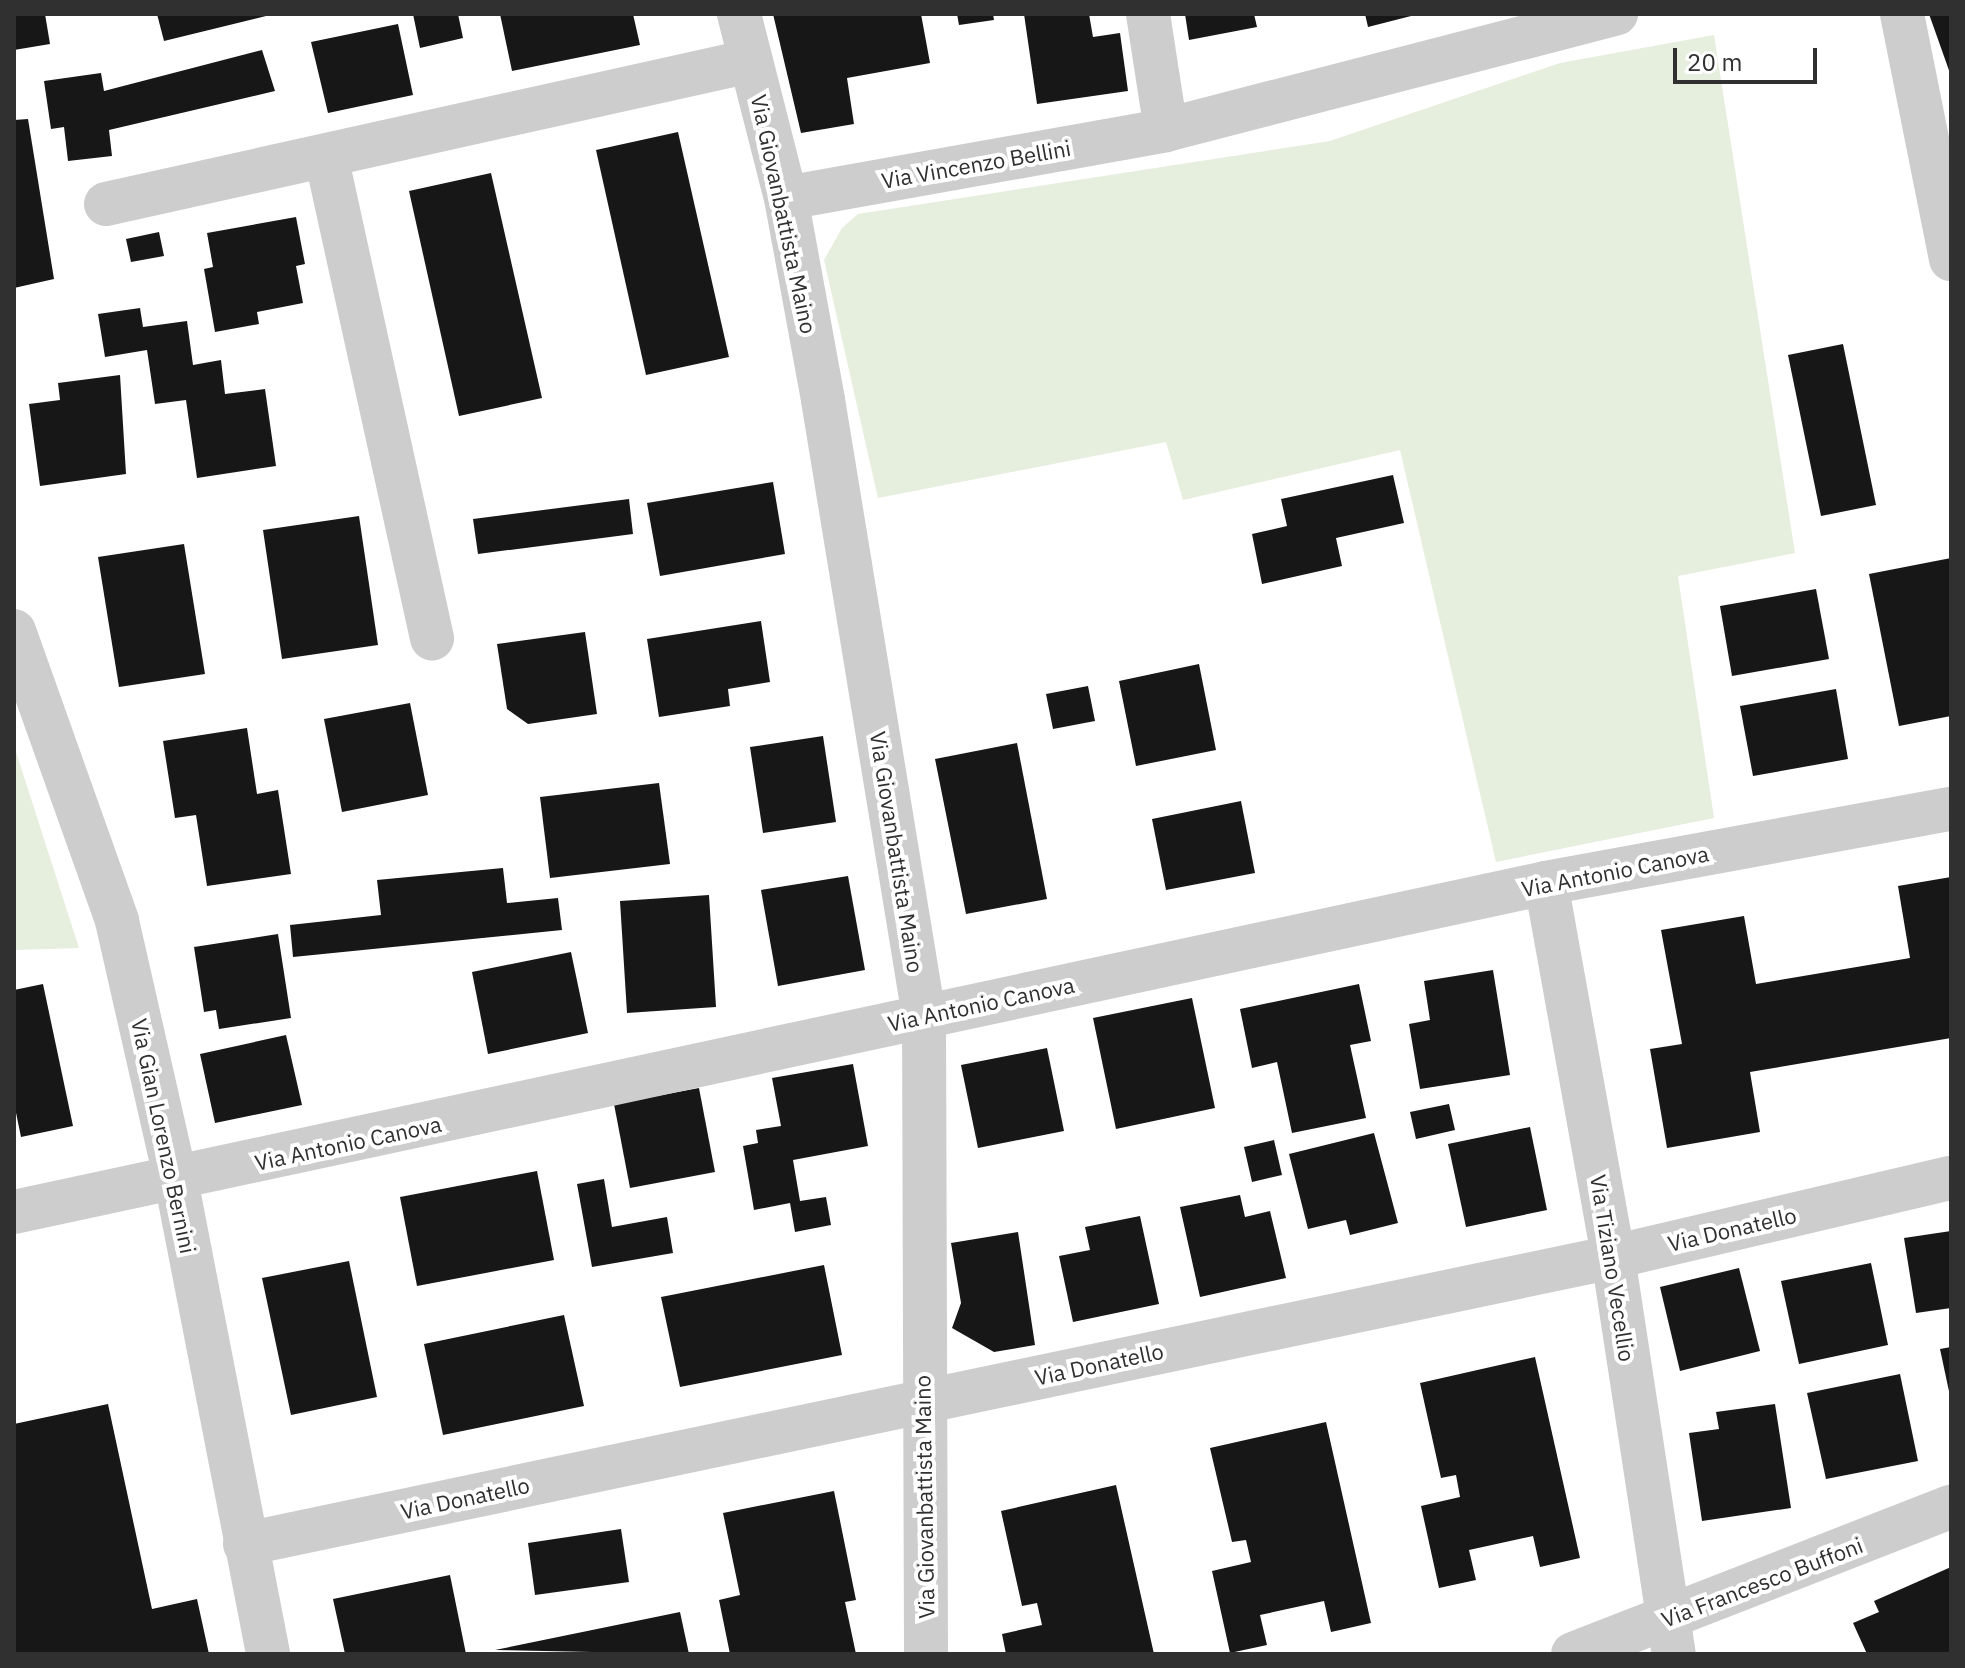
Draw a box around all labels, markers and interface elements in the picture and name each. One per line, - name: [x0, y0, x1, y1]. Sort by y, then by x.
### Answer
- scale bar: [1677, 32, 1821, 82]
- text: 20 m: [1687, 46, 1742, 78]
- street label: Via Giovanbattista Maino: [746, 92, 822, 336]
- street label: Via Vincenzo Bellini: [879, 134, 1073, 194]
- street label: Via Giovanbattista Maino: [865, 729, 929, 975]
- street label: Via Antonio Canova: [1519, 840, 1711, 902]
- street label: Via Antonio Canova: [885, 971, 1077, 1037]
- street label: Via Gian Lorenzo Bernini: [126, 1016, 202, 1256]
- street label: Via Antonio Canova: [252, 1110, 444, 1176]
- street label: Via Tiziano Vecellio: [1585, 1173, 1641, 1363]
- street label: Via Donatello: [1665, 1201, 1799, 1257]
- street label: Via Donatello: [1032, 1337, 1166, 1391]
- street label: Via Giovanbattista Maino: [909, 1375, 939, 1619]
- street label: Via Donatello: [398, 1471, 532, 1525]
- street label: Via Francesco Buffoni: [1658, 1531, 1866, 1633]

